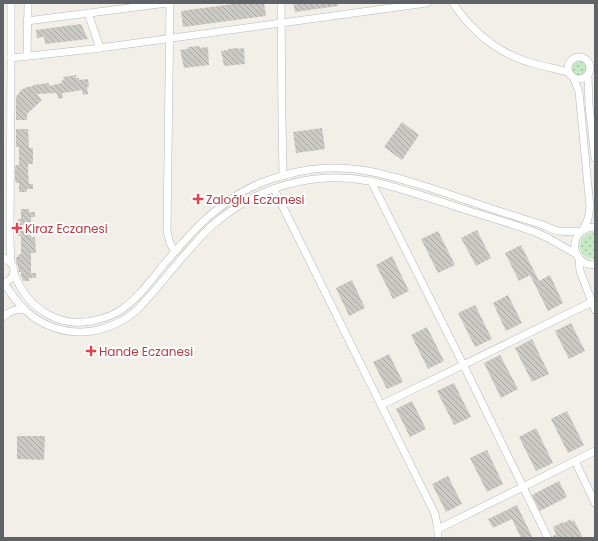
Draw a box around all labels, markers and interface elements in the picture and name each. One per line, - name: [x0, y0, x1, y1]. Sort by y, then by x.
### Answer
- place label: Zaloğlu Eczanesi: [206, 191, 305, 208]
- marker: Zaloğlu Eczanesi: [193, 194, 203, 204]
- place label: Kiraz Eczanesi: [25, 220, 108, 237]
- marker: Kiraz Eczanesi: [12, 223, 22, 233]
- place label: Hande Eczanesi: [99, 343, 193, 360]
- marker: Hande Eczanesi: [86, 346, 96, 356]

